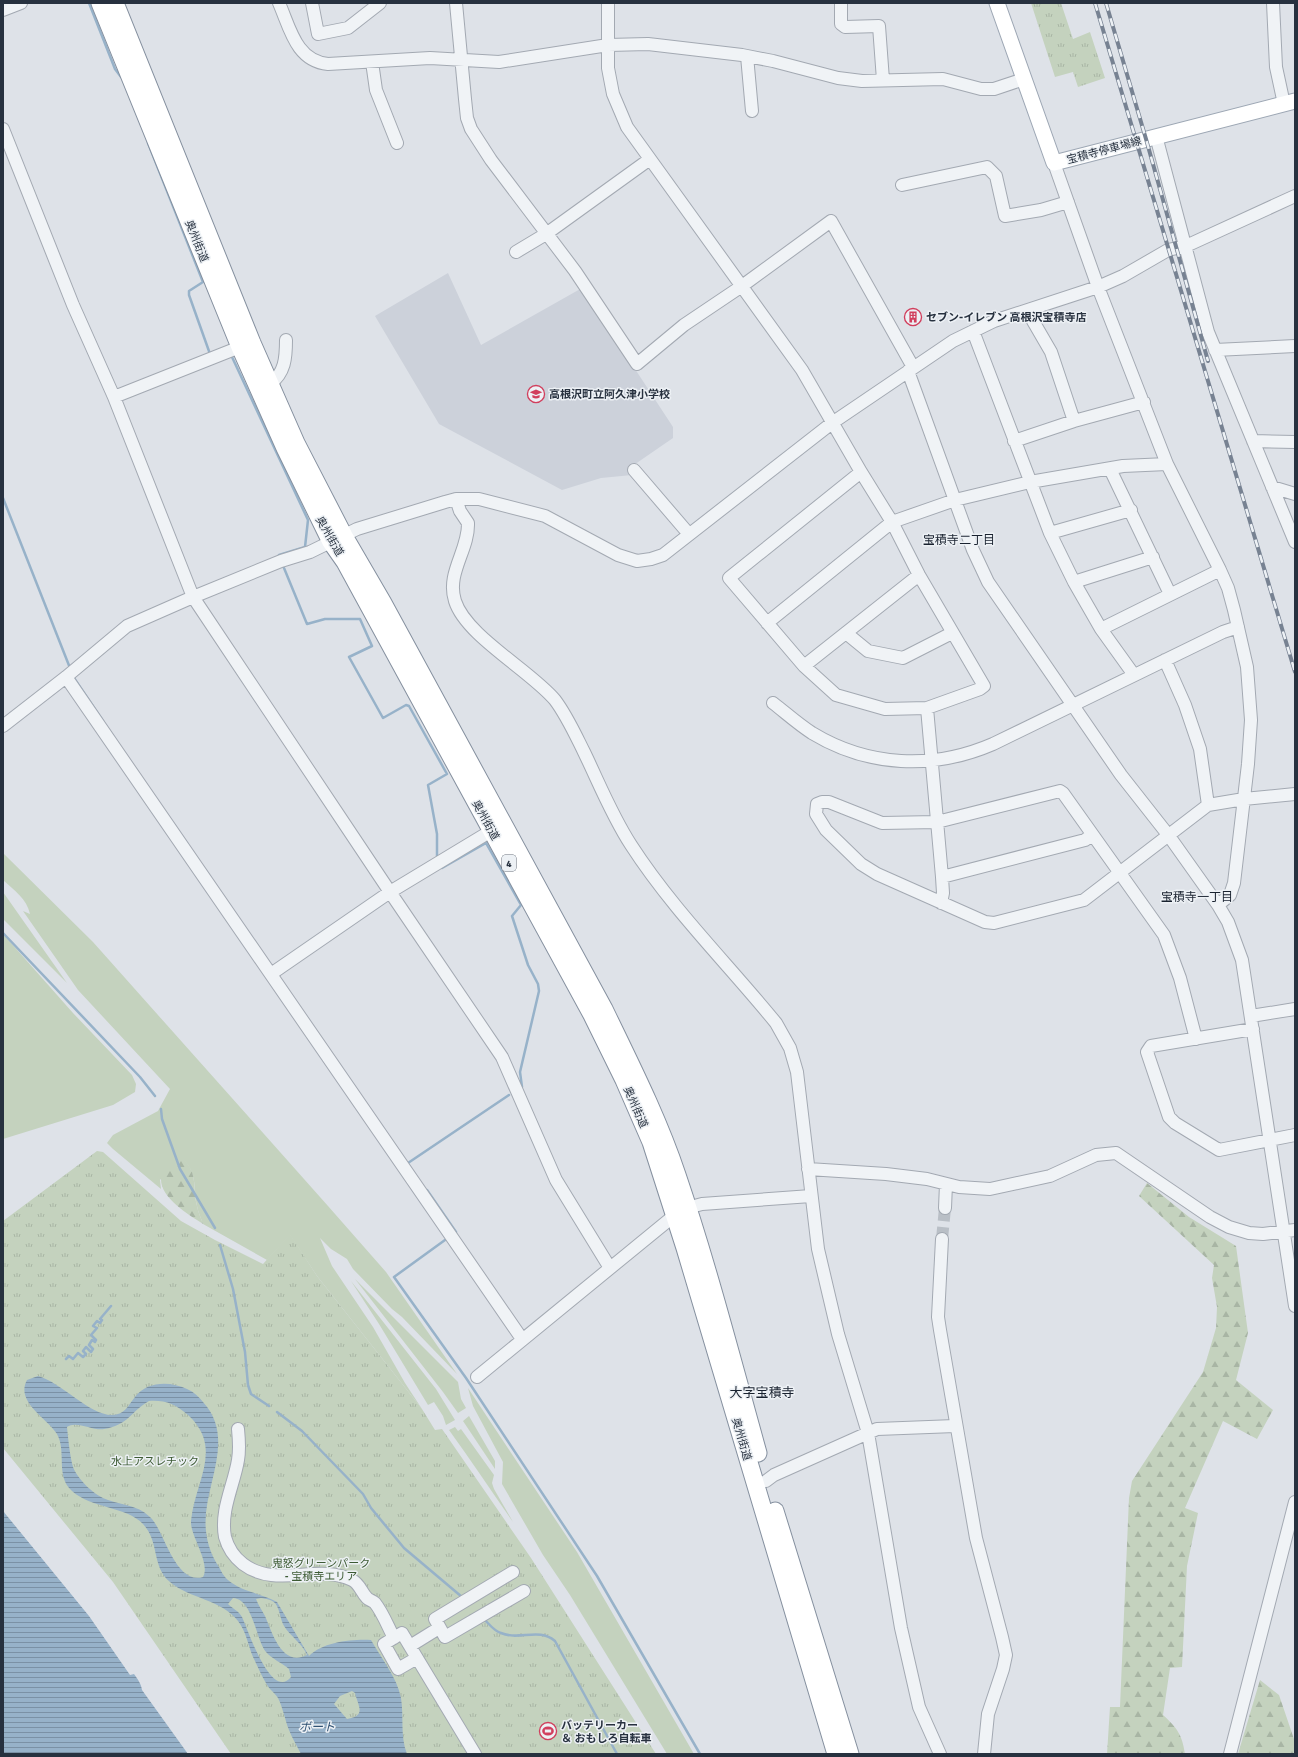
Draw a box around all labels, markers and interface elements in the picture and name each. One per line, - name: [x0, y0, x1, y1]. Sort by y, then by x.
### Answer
- street label: 宝積寺停車場線: [1065, 134, 1143, 167]
- street label: 奥州街道: [182, 218, 211, 264]
- building icon: セブン-イレブン 高根沢宝積寺店: [903, 307, 923, 327]
- place label: セブン-イレブン 高根沢宝積寺店: [926, 311, 1087, 324]
- school or university icon: 高根沢町立阿久津小学校: [526, 384, 546, 404]
- place label: 高根沢町立阿久津小学校: [549, 388, 670, 401]
- street label: 奥州街道: [313, 514, 346, 559]
- district label: 宝積寺二丁目: [923, 533, 995, 548]
- street label: 奥州街道: [469, 798, 502, 843]
- road number: 4: [502, 855, 516, 871]
- district label: 宝積寺一丁目: [1161, 890, 1233, 905]
- street label: 奥州街道: [621, 1084, 650, 1130]
- district label: 大字宝積寺: [729, 1385, 795, 1401]
- street label: 奥州街道: [729, 1416, 754, 1462]
- park label: 水上アスレチック: [111, 1455, 199, 1468]
- park label: 鬼怒グリーンパーク - 宝積寺エリア: [272, 1557, 370, 1583]
- place label: バッテリーカー ＆ おもしろ自転車: [561, 1719, 651, 1745]
- water label: ボート: [299, 1720, 335, 1735]
- sports icon: バッテリーカー ＆ おもしろ自転車: [538, 1721, 558, 1741]

